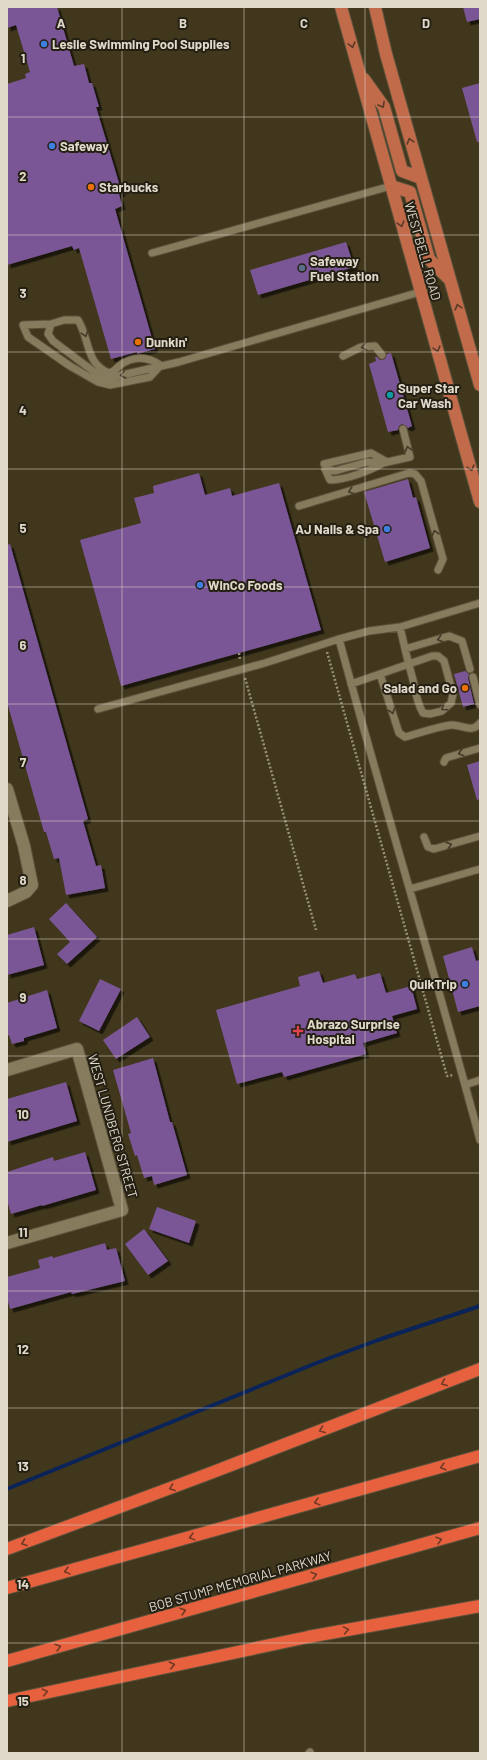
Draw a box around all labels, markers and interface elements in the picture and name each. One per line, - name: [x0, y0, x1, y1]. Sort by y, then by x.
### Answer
- text: A: [57, 15, 66, 31]
- text: B: [179, 15, 187, 31]
- text: C: [300, 15, 308, 31]
- text: D: [422, 15, 430, 31]
- place label: Leslie Swimming Pool Supplies: [52, 36, 230, 52]
- marker: Leslie Swimming Pool Supplies: [39, 39, 49, 49]
- one-way arrow: [347, 41, 355, 48]
- text: 1: [21, 50, 25, 66]
- one-way arrow: [377, 101, 385, 108]
- one-way arrow: [407, 137, 415, 144]
- place label: Safeway: [60, 138, 109, 154]
- marker: Safeway: [47, 141, 57, 151]
- text: 2: [19, 168, 27, 184]
- place label: Starbucks: [99, 179, 159, 195]
- marker: Starbucks: [86, 182, 96, 192]
- street label: WEST BELL ROAD: [401, 200, 445, 302]
- one-way arrow: [396, 220, 405, 227]
- place label: Safeway Fuel Station: [310, 253, 379, 284]
- marker: Safeway Fuel Station: [297, 263, 307, 273]
- text: 3: [19, 285, 27, 301]
- one-way arrow: [454, 304, 463, 311]
- one-way arrow: [80, 330, 89, 337]
- place label: Dunkin': [146, 334, 188, 350]
- marker: Dunkin': [133, 337, 143, 347]
- one-way arrow: [361, 343, 367, 351]
- one-way arrow: [432, 346, 440, 352]
- one-way arrow: [119, 370, 126, 379]
- place label: Super Star Car Wash: [398, 380, 459, 411]
- marker: Super Star Car Wash: [385, 390, 395, 400]
- text: 4: [19, 402, 27, 418]
- one-way arrow: [405, 446, 413, 452]
- one-way arrow: [466, 465, 474, 472]
- one-way arrow: [347, 486, 354, 495]
- text: 5: [19, 520, 27, 536]
- place label: AJ Nails & Spa: [295, 521, 379, 537]
- marker: AJ Nails & Spa: [382, 524, 392, 534]
- one-way arrow: [431, 529, 440, 536]
- place label: WinCo Foods: [208, 577, 283, 593]
- marker: WinCo Foods: [195, 580, 205, 590]
- one-way arrow: [436, 634, 443, 643]
- text: 6: [20, 637, 27, 653]
- place label: Salad and Go: [383, 680, 457, 696]
- marker: Salad and Go: [460, 683, 470, 693]
- one-way arrow: [441, 703, 448, 710]
- one-way arrow: [387, 708, 396, 715]
- one-way arrow: [457, 748, 464, 757]
- text: 7: [20, 754, 27, 770]
- one-way arrow: [445, 841, 452, 850]
- text: 8: [19, 872, 27, 888]
- place label: QuikTrip: [409, 976, 457, 992]
- marker: QuikTrip: [460, 979, 470, 989]
- text: 9: [20, 989, 27, 1005]
- place label: Abrazo Surprise Hospital: [307, 1016, 400, 1047]
- marker: Abrazo Surprise Hospital: [292, 1025, 304, 1037]
- street label: WEST LUNDBERG STREET: [85, 1052, 141, 1200]
- text: 10: [17, 1106, 29, 1122]
- text: 11: [18, 1224, 28, 1240]
- text: 12: [17, 1341, 29, 1357]
- one-way arrow: [440, 1379, 447, 1387]
- one-way arrow: [319, 1426, 326, 1434]
- text: 13: [17, 1458, 29, 1474]
- one-way arrow: [439, 1462, 446, 1471]
- one-way arrow: [168, 1483, 175, 1491]
- one-way arrow: [314, 1497, 321, 1506]
- one-way arrow: [189, 1532, 195, 1540]
- one-way arrow: [435, 1536, 442, 1545]
- one-way arrow: [20, 1538, 27, 1546]
- street label: BOB STUMP MEMORIAL PARKWAY: [147, 1547, 333, 1615]
- one-way arrow: [63, 1566, 70, 1575]
- one-way arrow: [310, 1571, 317, 1579]
- text: 14: [17, 1576, 29, 1592]
- one-way arrow: [179, 1607, 186, 1616]
- one-way arrow: [343, 1626, 349, 1635]
- one-way arrow: [54, 1643, 61, 1652]
- one-way arrow: [169, 1662, 175, 1670]
- one-way arrow: [42, 1689, 48, 1697]
- text: 15: [17, 1693, 29, 1709]

